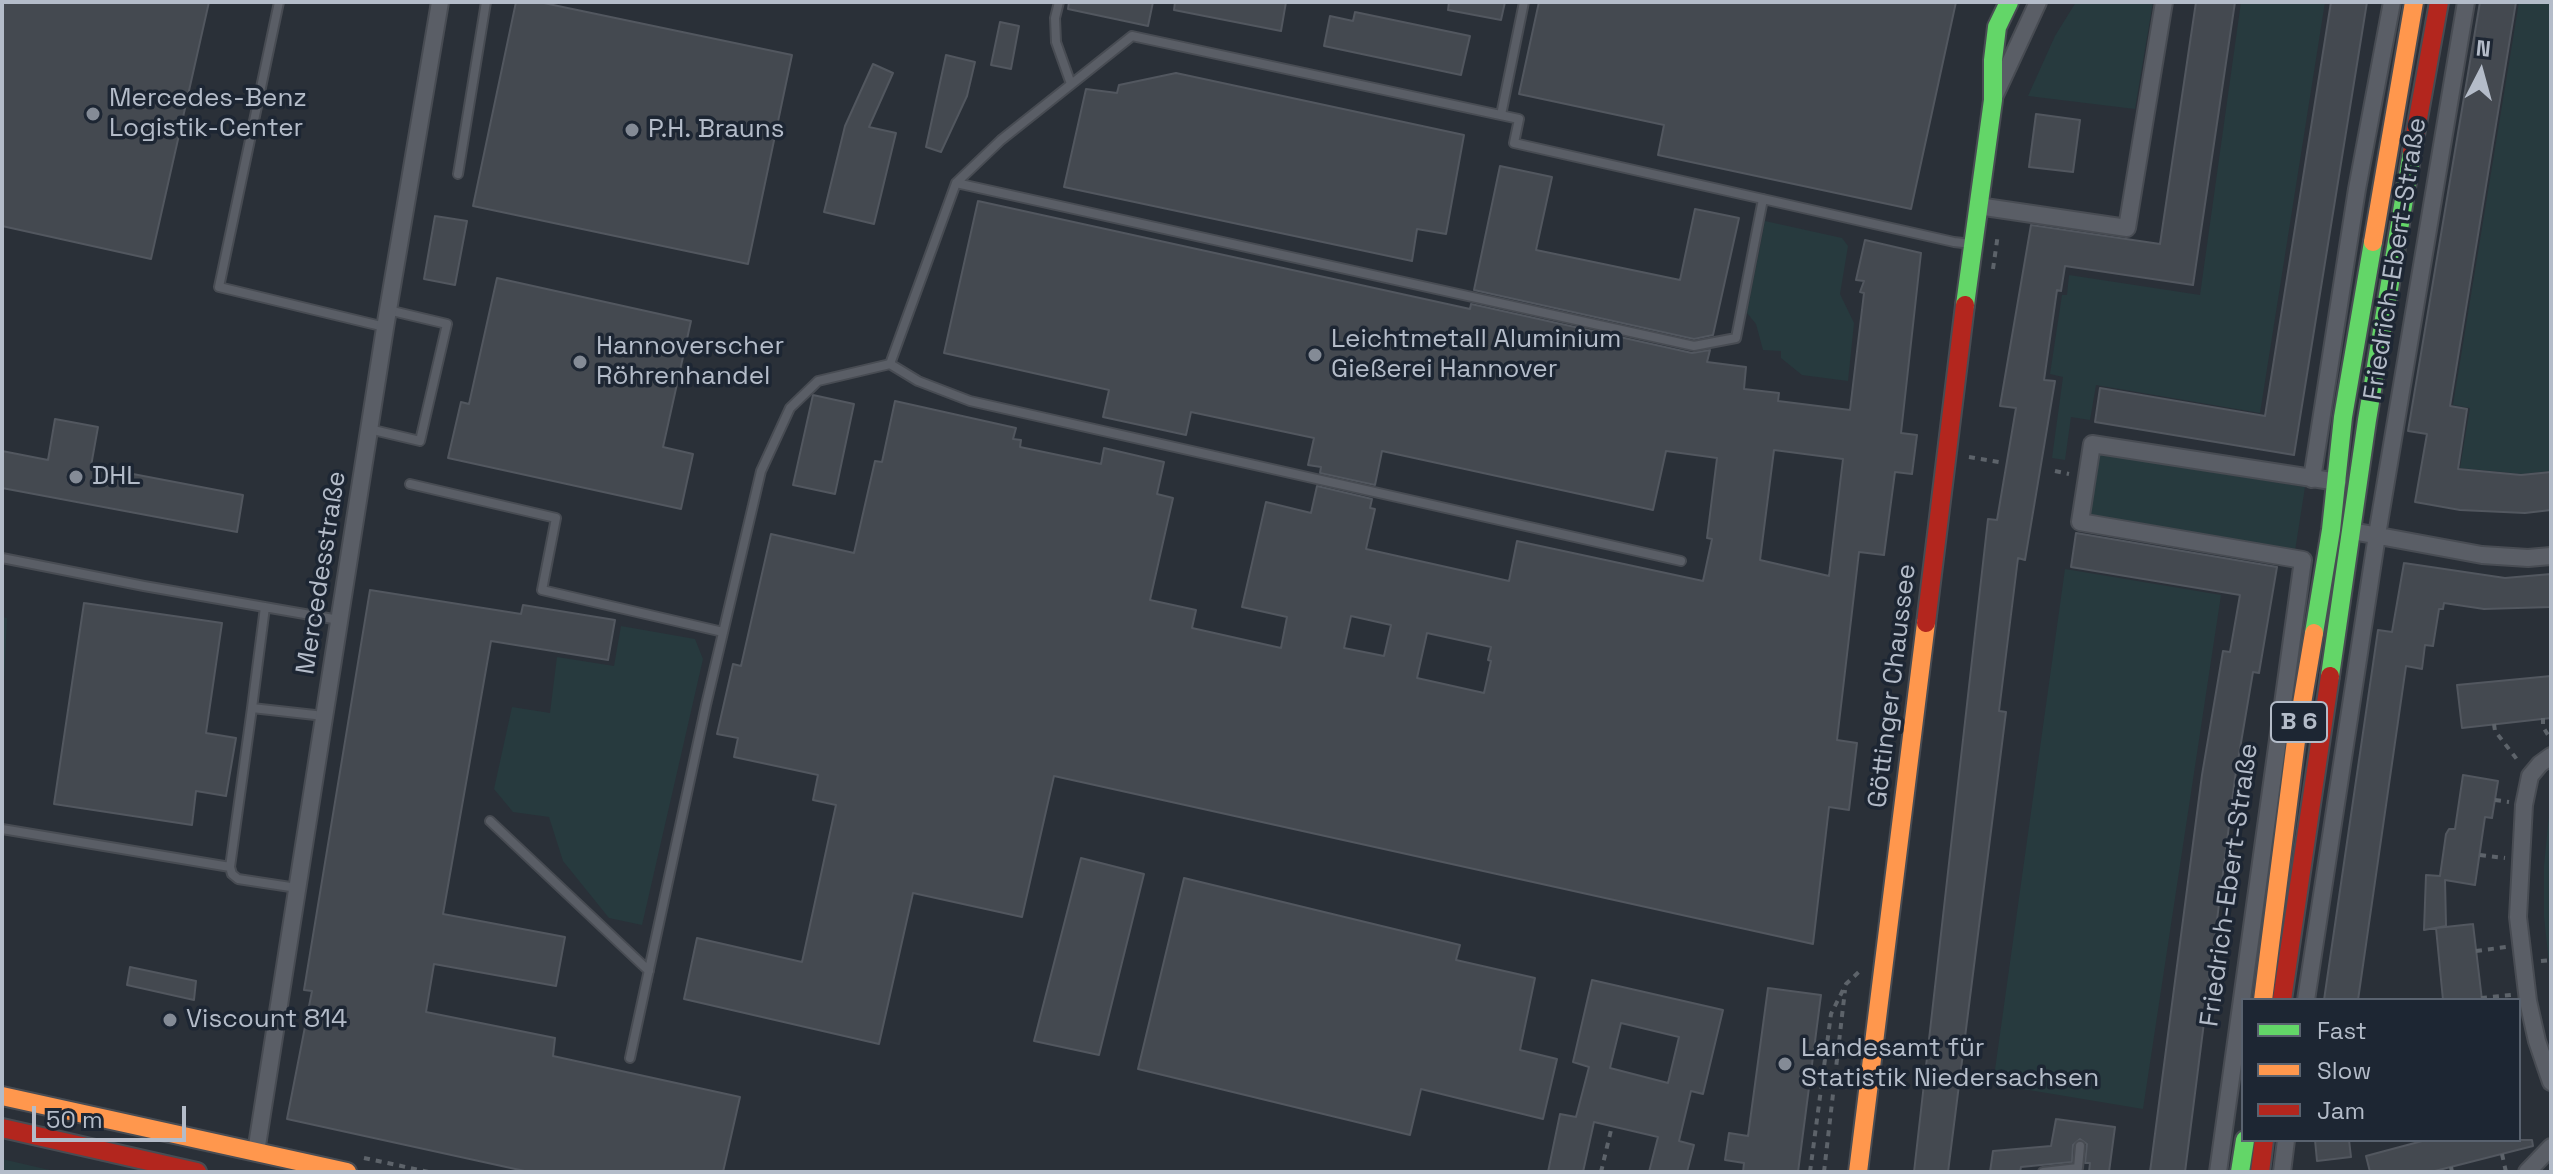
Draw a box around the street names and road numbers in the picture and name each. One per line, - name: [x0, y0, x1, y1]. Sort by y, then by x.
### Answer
- street label: Friedrich-Ebert-Straße: [2358, 115, 2434, 403]
- street label: Mercedesstraße: [291, 469, 353, 677]
- street label: Göttinger Chaussee: [1863, 562, 1923, 810]
- road number: B 6: [2271, 702, 2327, 742]
- street label: Friedrich-Ebert-Straße: [2195, 741, 2265, 1029]

